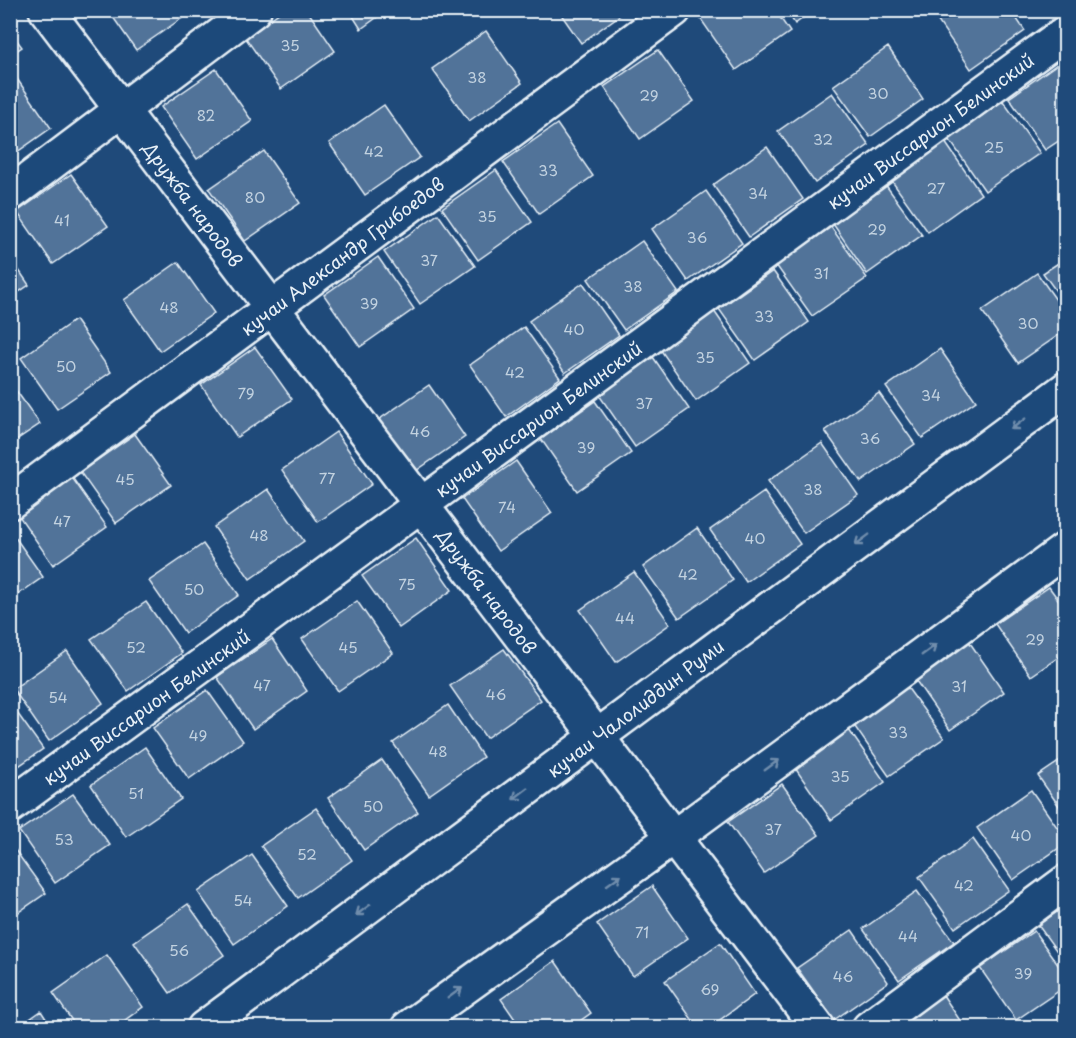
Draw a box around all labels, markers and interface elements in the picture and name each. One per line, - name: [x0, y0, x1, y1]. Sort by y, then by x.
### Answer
- house number: 35: [280, 33, 300, 56]
- street label: кучаи Виссарион Белинский: [821, 47, 1039, 215]
- house number: 38: [467, 65, 487, 88]
- house number: 30: [868, 81, 888, 104]
- house number: 29: [639, 83, 659, 106]
- house number: 82: [197, 103, 215, 126]
- house number: 32: [813, 127, 833, 150]
- street label: Дружба народов: [136, 135, 249, 272]
- house number: 25: [984, 135, 1004, 158]
- house number: 42: [364, 139, 384, 162]
- house number: 33: [538, 158, 558, 181]
- street label: кучаи Александр Грибоедов: [234, 170, 450, 342]
- house number: 27: [927, 176, 946, 199]
- house number: 34: [748, 181, 768, 204]
- house number: 80: [245, 185, 265, 208]
- house number: 35: [477, 204, 497, 227]
- house number: 41: [54, 208, 70, 231]
- house number: 29: [867, 217, 887, 240]
- house number: 36: [687, 225, 707, 248]
- house number: 37: [420, 248, 438, 271]
- house number: 31: [813, 261, 829, 284]
- house number: 38: [623, 274, 643, 297]
- house number: 39: [360, 291, 378, 314]
- house number: 48: [159, 295, 179, 318]
- house number: 33: [754, 304, 774, 327]
- house number: 30: [1018, 311, 1038, 334]
- house number: 40: [564, 317, 584, 340]
- street label: кучаи Виссарион Белинский: [429, 335, 647, 503]
- house number: 35: [695, 345, 715, 368]
- house number: 50: [56, 354, 76, 377]
- house number: 42: [505, 360, 525, 383]
- house number: 79: [237, 381, 255, 404]
- house number: 34: [921, 383, 941, 406]
- house number: 37: [635, 391, 653, 414]
- one-way arrow: [1011, 418, 1027, 430]
- house number: 46: [410, 419, 430, 442]
- house number: 36: [860, 426, 880, 449]
- house number: 39: [577, 435, 595, 458]
- house number: 77: [319, 466, 335, 489]
- house number: 45: [115, 467, 135, 490]
- house number: 38: [803, 477, 823, 500]
- house number: 74: [498, 495, 516, 518]
- house number: 47: [53, 509, 71, 532]
- street label: Дружба народов: [430, 522, 543, 659]
- house number: 48: [249, 523, 269, 546]
- house number: 40: [745, 526, 765, 549]
- one-way arrow: [854, 534, 870, 546]
- house number: 42: [678, 562, 698, 585]
- house number: 75: [398, 572, 416, 595]
- house number: 50: [184, 577, 204, 600]
- house number: 44: [615, 606, 635, 629]
- street label: кучаи Виссарион Белинский: [37, 623, 255, 791]
- house number: 29: [1025, 627, 1045, 650]
- street label: кучаи Чалолиддин Руми: [541, 632, 729, 784]
- house number: 52: [126, 635, 146, 658]
- house number: 45: [338, 635, 358, 658]
- one-way arrow: [920, 644, 936, 656]
- house number: 47: [253, 673, 271, 696]
- house number: 31: [951, 674, 967, 697]
- house number: 46: [486, 682, 506, 705]
- house number: 54: [48, 685, 68, 708]
- house number: 33: [888, 720, 908, 743]
- house number: 49: [189, 723, 207, 746]
- house number: 48: [428, 739, 448, 762]
- one-way arrow: [763, 759, 779, 772]
- house number: 35: [830, 764, 850, 787]
- house number: 51: [128, 781, 144, 804]
- one-way arrow: [512, 787, 528, 800]
- house number: 50: [363, 794, 383, 817]
- house number: 37: [764, 817, 782, 840]
- house number: 40: [1011, 823, 1031, 846]
- house number: 53: [54, 827, 74, 850]
- house number: 52: [297, 842, 317, 865]
- house number: 42: [954, 873, 974, 896]
- one-way arrow: [605, 874, 622, 886]
- house number: 54: [233, 888, 253, 911]
- one-way arrow: [355, 904, 371, 916]
- house number: 71: [635, 920, 649, 943]
- house number: 44: [898, 924, 918, 947]
- house number: 56: [169, 938, 189, 961]
- house number: 39: [1014, 961, 1032, 984]
- house number: 46: [833, 964, 853, 987]
- house number: 69: [701, 977, 719, 1000]
- one-way arrow: [447, 987, 463, 1000]

